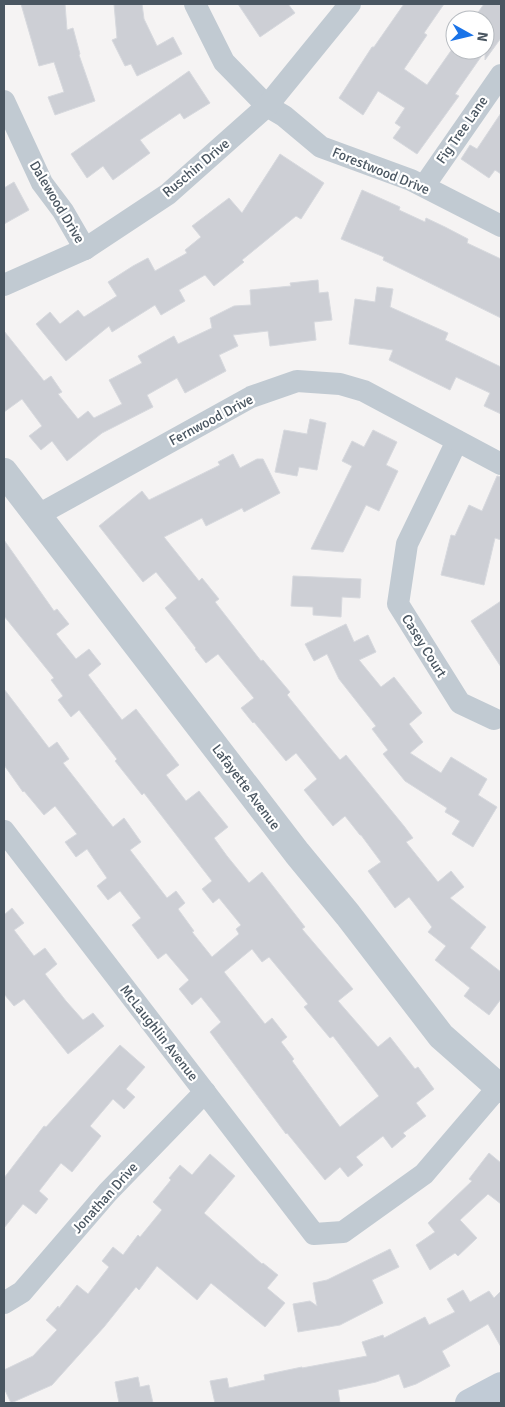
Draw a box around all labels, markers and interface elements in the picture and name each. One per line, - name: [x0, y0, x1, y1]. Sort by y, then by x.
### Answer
- north arrow: [445, 10, 495, 60]
- text: N: [473, 31, 491, 43]
- street label: Fig Tree Lane: [432, 93, 492, 167]
- street label: Ruschin Drive: [159, 135, 233, 201]
- street label: Forestwood Drive: [330, 144, 432, 198]
- street label: Dalewood Drive: [26, 158, 88, 246]
- street label: Fernwood Drive: [166, 391, 256, 449]
- street label: Casey Court: [398, 611, 450, 681]
- street label: Lafayette Avenue: [208, 741, 284, 833]
- street label: McLaughlin Avenue: [116, 982, 202, 1084]
- street label: Jonathan Drive: [69, 1159, 141, 1237]

